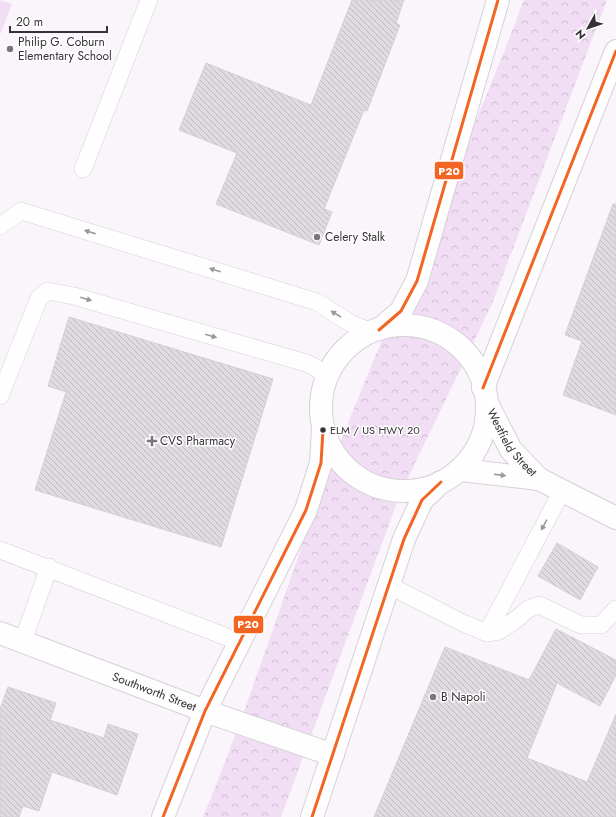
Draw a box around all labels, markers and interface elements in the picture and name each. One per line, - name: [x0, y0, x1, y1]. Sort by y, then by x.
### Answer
- scale bar: [10, 8, 107, 34]
- north arrow: [568, 8, 608, 48]
- text: 20 m: [16, 13, 43, 31]
- text: N: [571, 26, 589, 43]
- place label: Philip G. Coburn Elementary School: [18, 33, 112, 65]
- marker: Philip G. Coburn Elementary School: [5, 44, 15, 54]
- line badge: P20: [434, 161, 464, 180]
- text: P20: [438, 163, 460, 179]
- place label: Celery Stalk: [325, 228, 386, 246]
- one-way arrow: [84, 229, 96, 235]
- marker: Celery Stalk: [312, 232, 322, 242]
- one-way arrow: [208, 267, 220, 273]
- one-way arrow: [80, 296, 92, 302]
- one-way arrow: [331, 310, 341, 318]
- one-way arrow: [205, 333, 217, 339]
- street label: Westfield Street: [482, 405, 541, 481]
- place label: ELM / US HWY 20: [330, 422, 420, 438]
- marker: ELM / US HWY 20: [318, 425, 328, 435]
- place label: CVS Pharmacy: [160, 432, 236, 450]
- marker: CVS Pharmacy: [147, 436, 157, 446]
- one-way arrow: [494, 472, 506, 478]
- one-way arrow: [541, 519, 547, 531]
- line badge: P20: [233, 615, 264, 634]
- text: P20: [237, 616, 259, 632]
- street label: Southworth Street: [110, 667, 199, 716]
- place label: B Napoli: [441, 688, 486, 706]
- marker: B Napoli: [428, 692, 438, 702]

